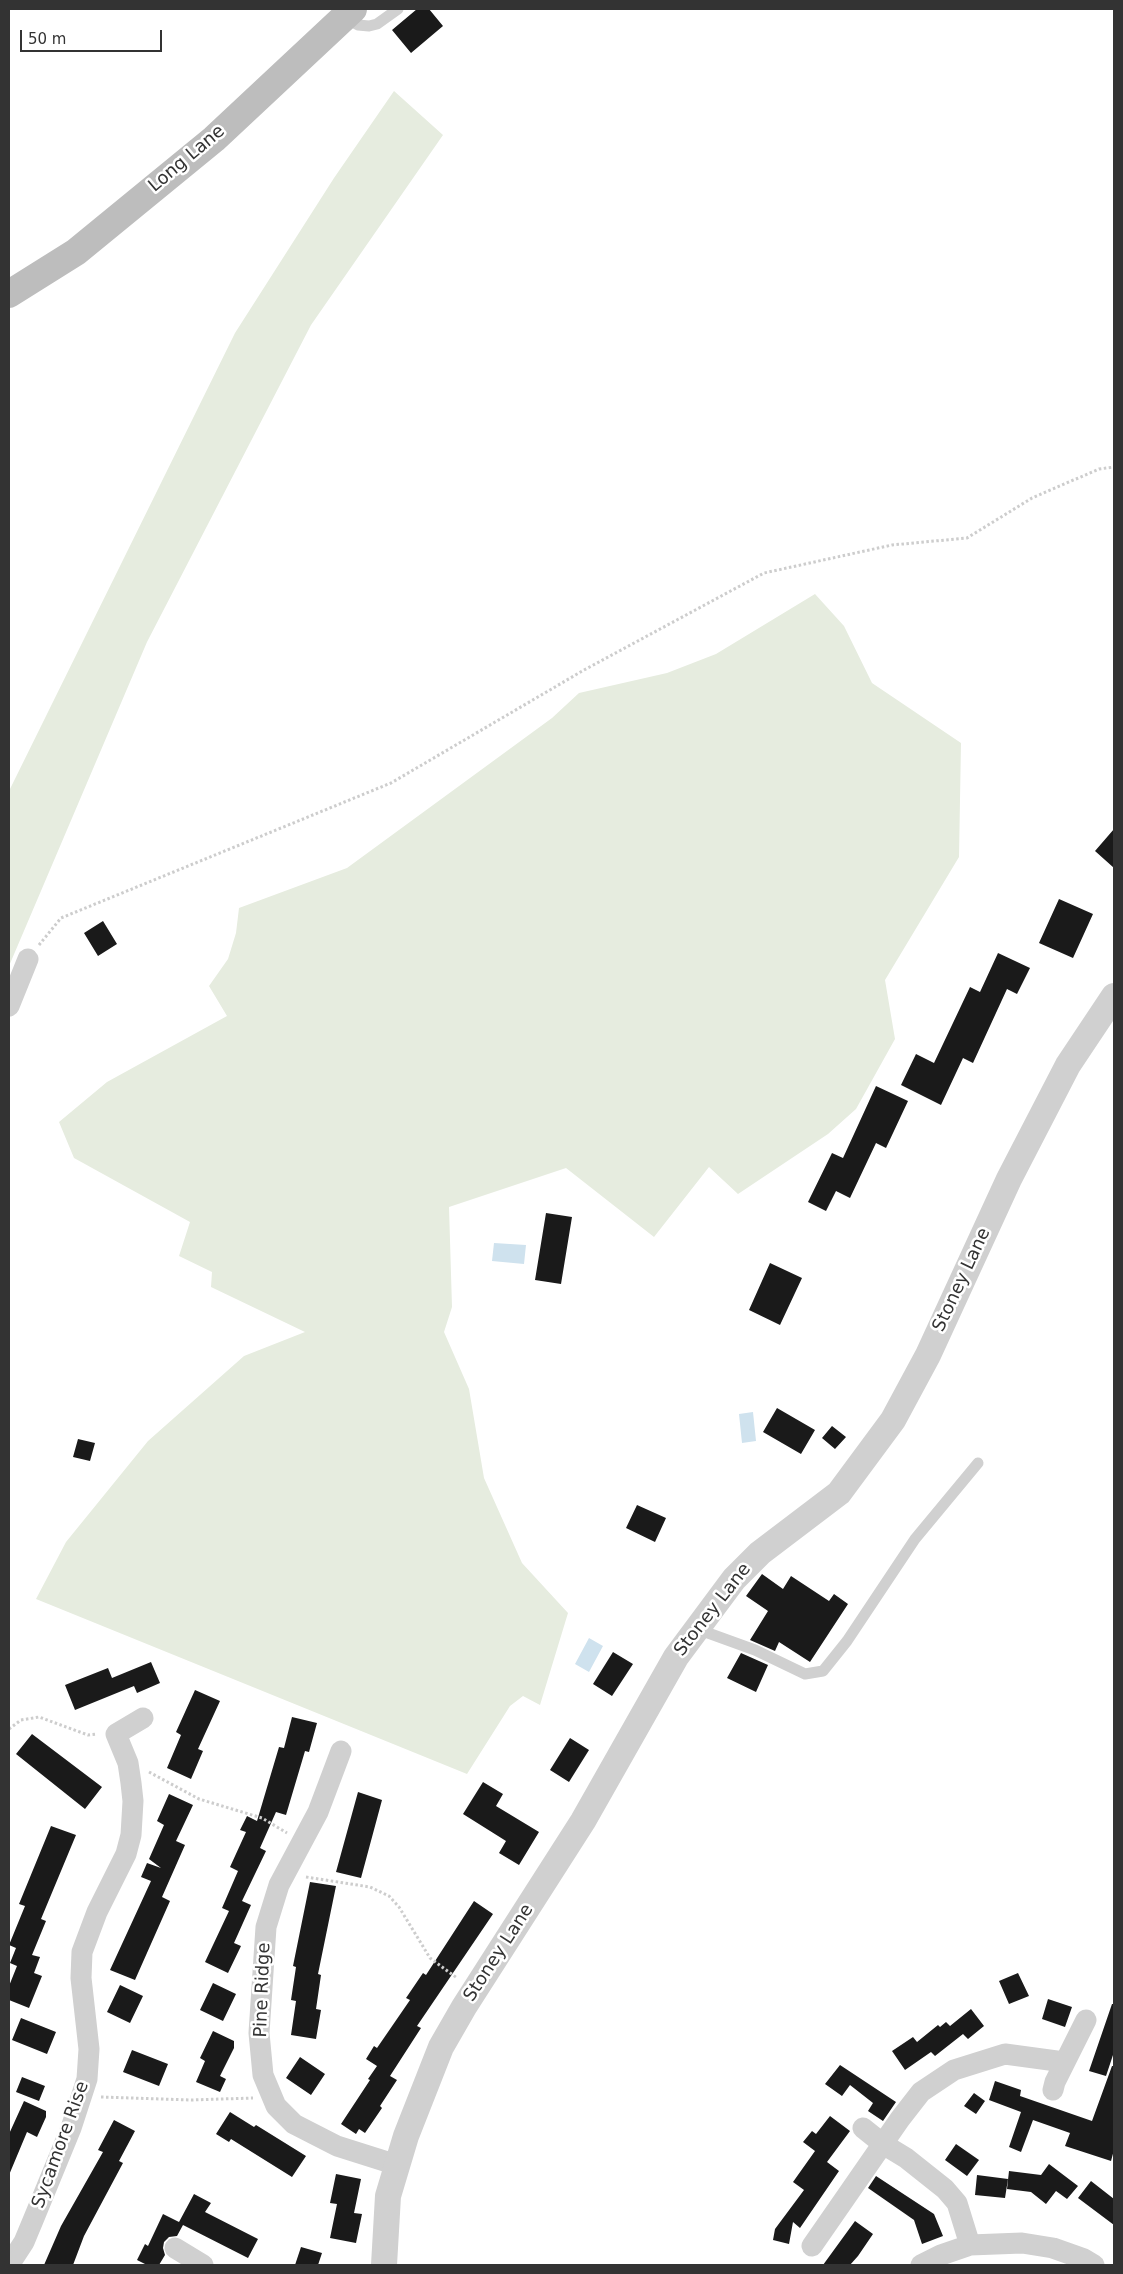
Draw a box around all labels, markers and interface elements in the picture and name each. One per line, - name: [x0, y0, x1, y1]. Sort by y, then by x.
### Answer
- scale bar: [22, 20, 165, 52]
- text: 50 m: [28, 30, 66, 48]
- street label: Long Lane: [145, 121, 229, 197]
- street label: Stoney Lane: [929, 1225, 995, 1335]
- street label: Stoney Lane: [670, 1559, 756, 1661]
- street label: Stoney Lane: [459, 1900, 539, 2006]
- street label: Pine Ridge: [251, 1942, 275, 2038]
- street label: Sycamore Rise: [28, 2079, 94, 2211]

